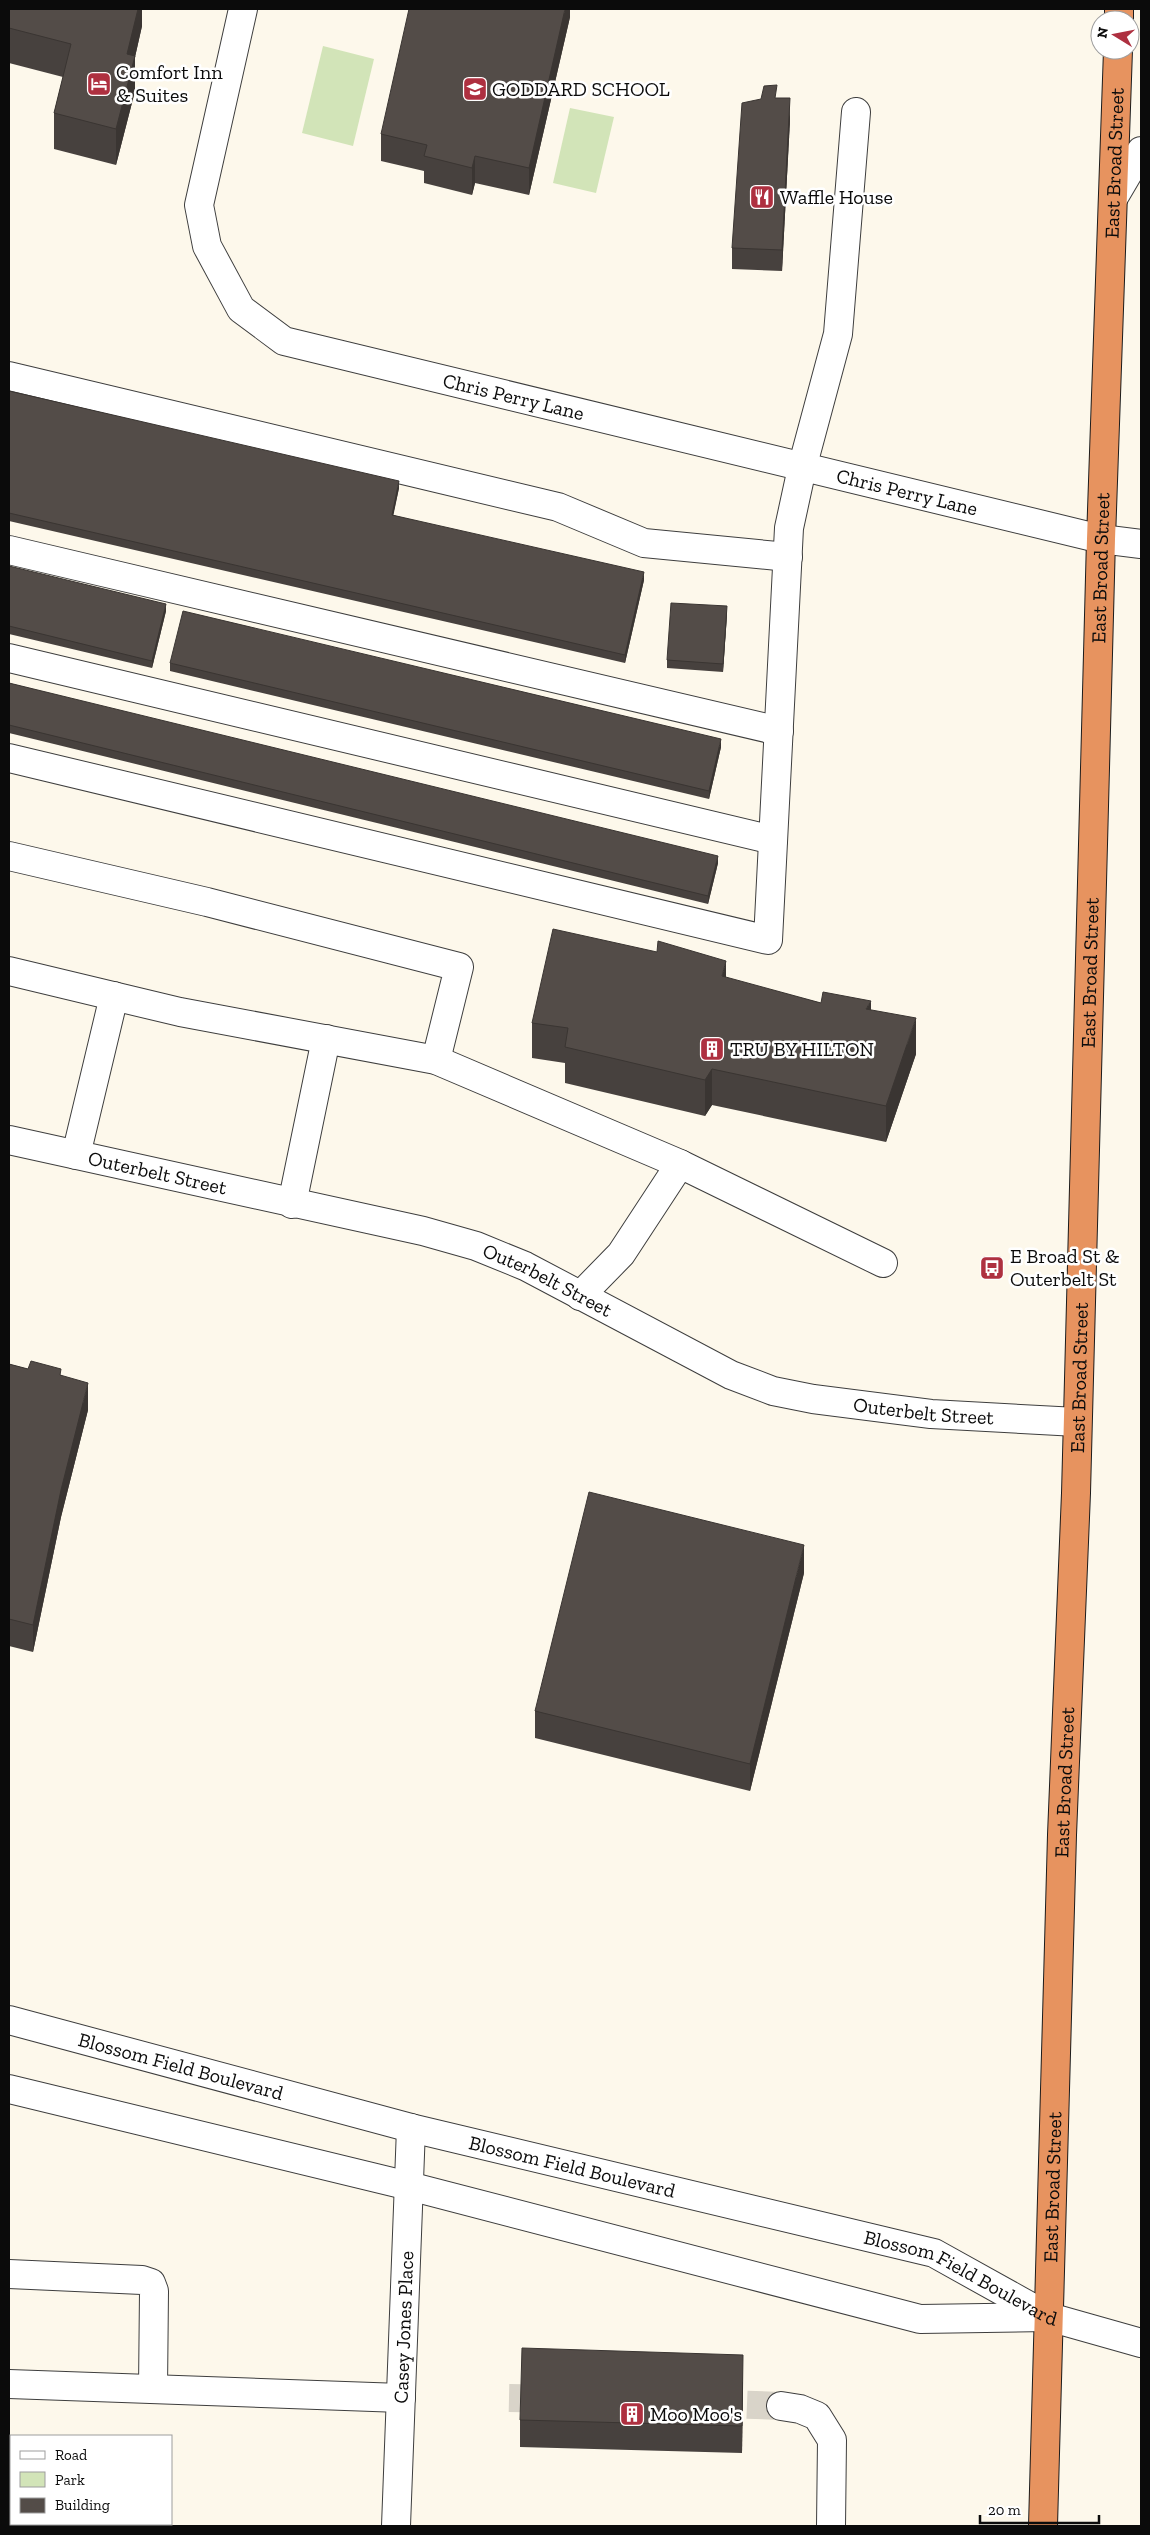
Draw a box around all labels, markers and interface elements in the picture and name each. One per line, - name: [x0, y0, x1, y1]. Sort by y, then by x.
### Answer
- north arrow: [1090, 10, 1140, 60]
- text: N: [1093, 26, 1112, 40]
- place label: Comfort Inn & Suites: [116, 60, 223, 107]
- hotel icon: Comfort Inn & Suites: [86, 71, 112, 97]
- school or university icon: GODDARD SCHOOL: [462, 76, 488, 102]
- place label: GODDARD SCHOOL: [492, 77, 670, 101]
- street label: East Broad Street: [1099, 87, 1129, 239]
- restaurant icon: Waffle House: [749, 184, 775, 210]
- place label: Waffle House: [780, 185, 893, 209]
- street label: Chris Perry Lane: [440, 368, 587, 425]
- street label: Chris Perry Lane: [834, 463, 980, 521]
- street label: East Broad Street: [1086, 491, 1115, 644]
- street label: East Broad Street: [1076, 896, 1104, 1048]
- building icon: TRU BY HILTON: [699, 1036, 725, 1062]
- place label: TRU BY HILTON: [730, 1037, 874, 1061]
- street label: Outerbelt Street: [86, 1146, 230, 1200]
- street label: Outerbelt Street: [479, 1238, 617, 1322]
- place label: E Broad St & Outerbelt St: [1010, 1244, 1120, 1291]
- bus stop icon: E Broad St & Outerbelt St: [979, 1255, 1005, 1281]
- street label: East Broad Street: [1065, 1301, 1093, 1453]
- street label: Outerbelt Street: [852, 1392, 995, 1429]
- street label: East Broad Street: [1049, 1706, 1079, 1858]
- street label: Blossom Field Boulevard: [76, 2027, 286, 2105]
- street label: East Broad Street: [1038, 2111, 1066, 2263]
- street label: Blossom Field Boulevard: [467, 2130, 678, 2203]
- street label: Blossom Field Boulevard: [861, 2225, 1060, 2331]
- street label: Casey Jones Place: [389, 2250, 418, 2404]
- building icon: Moo Moo's: [619, 2401, 645, 2427]
- place label: Moo Moo's: [650, 2402, 742, 2426]
- legend: [10, 2435, 172, 2525]
- text: Road: [55, 2446, 88, 2464]
- text: Park: [55, 2471, 85, 2489]
- scale bar: [980, 2492, 1099, 2524]
- text: Building: [55, 2496, 110, 2514]
- text: 20 m: [988, 2501, 1021, 2519]

